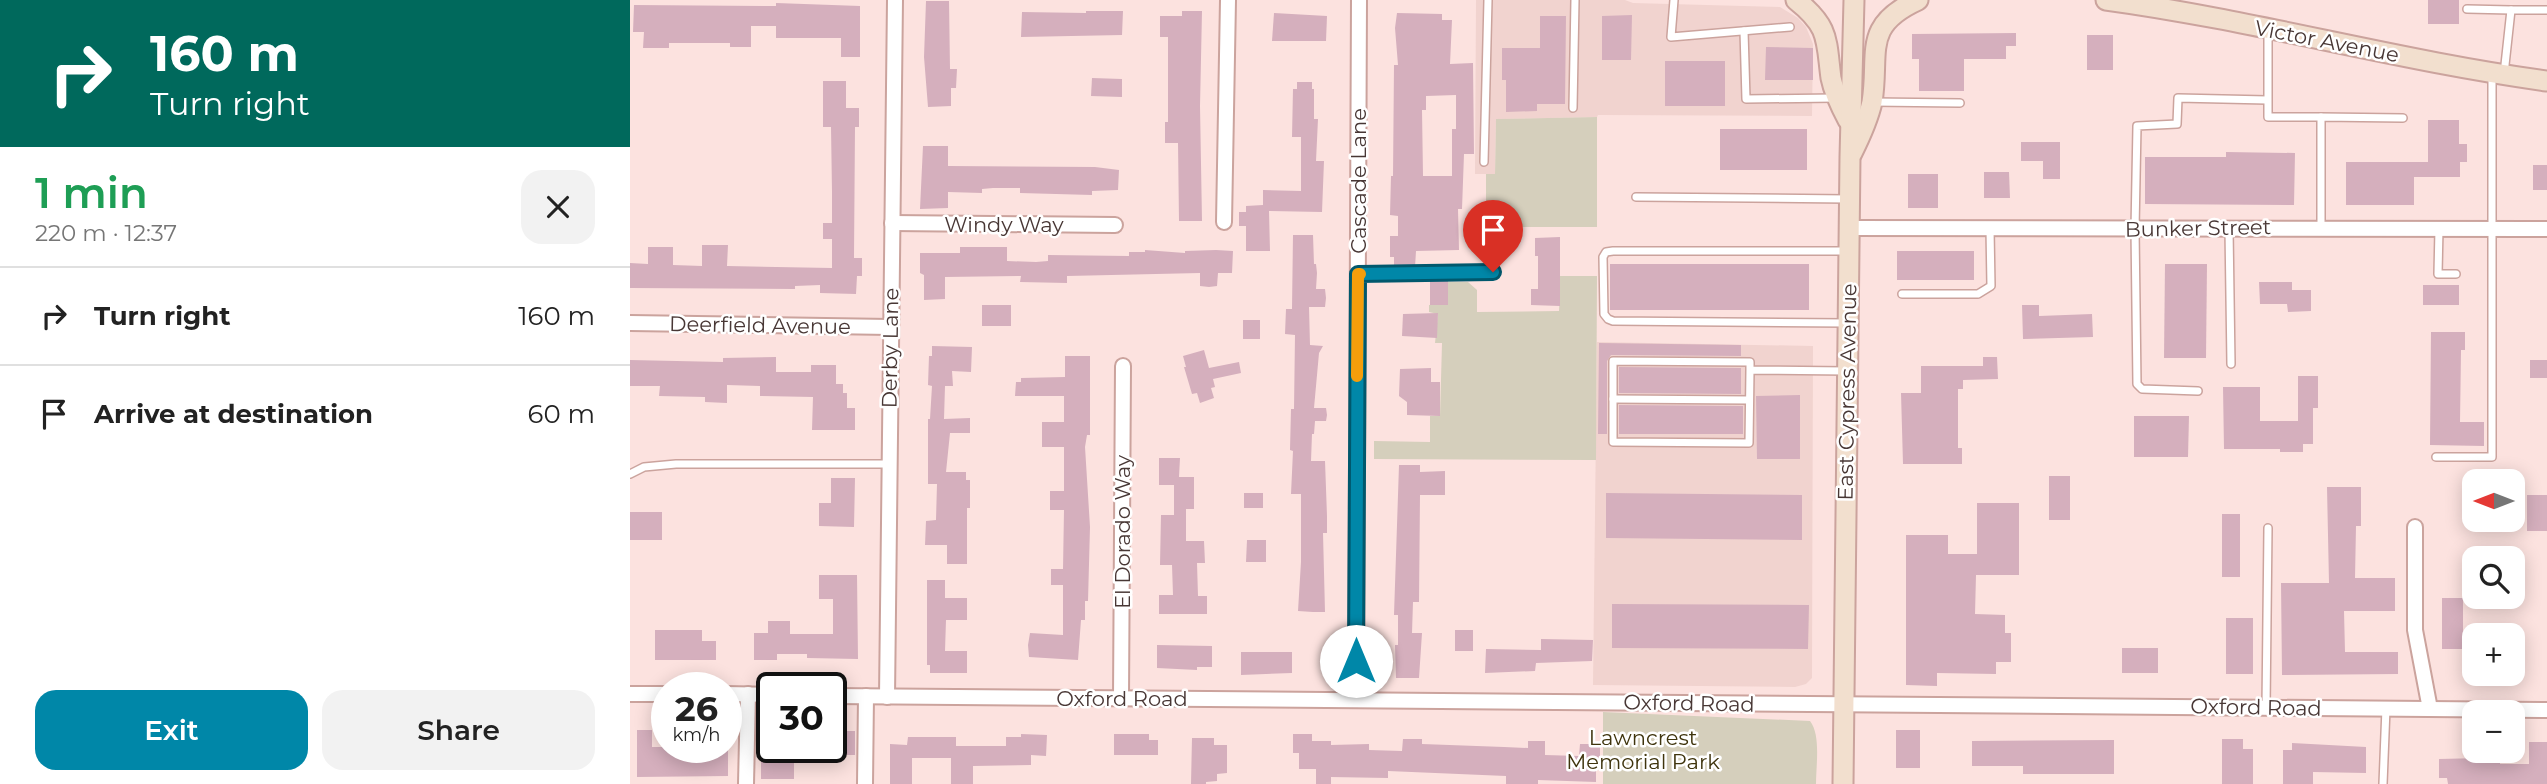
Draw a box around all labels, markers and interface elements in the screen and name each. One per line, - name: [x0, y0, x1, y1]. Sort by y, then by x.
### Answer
- street label: Victor Avenue: [2253, 15, 2401, 67]
- text: 160 m: [150, 24, 299, 83]
- icon: right: [35, 28, 126, 119]
- text: Turn right: [150, 84, 310, 123]
- street label: Cascade Lane: [1346, 108, 1371, 254]
- text: 1 min: [35, 167, 148, 219]
- button: close: [521, 170, 595, 244]
- pin: [1463, 200, 1523, 272]
- icon: arrive: [1474, 211, 1512, 249]
- street label: Windy Way: [944, 212, 1064, 237]
- street label: Bunker Street: [2125, 214, 2271, 242]
- text: 220 m · 12:37: [35, 219, 177, 247]
- street label: East Cypress Avenue: [1833, 283, 1861, 501]
- street label: Derby Lane: [876, 287, 904, 409]
- icon: right: [35, 297, 73, 335]
- text: Turn right: [94, 300, 230, 332]
- text: 160 m: [518, 300, 595, 332]
- street label: Deerfield Avenue: [669, 311, 851, 339]
- icon: arrive: [35, 395, 73, 433]
- text: Arrive at destination: [94, 398, 373, 430]
- text: 60 m: [528, 398, 595, 430]
- street label: El Dorado Way: [1110, 454, 1135, 609]
- north arrow: [2462, 469, 2525, 532]
- map controls: [2462, 469, 2525, 763]
- button: search: [2462, 546, 2525, 609]
- button: +: [2462, 623, 2525, 686]
- position arrow: [1319, 624, 1393, 698]
- speed limit sign: 30: [756, 672, 847, 763]
- street label: Oxford Road: [1056, 686, 1188, 711]
- text: 26: [675, 687, 718, 730]
- street label: Oxford Road: [1623, 689, 1755, 717]
- button: Exit: [35, 690, 308, 770]
- button: Share: [322, 690, 595, 770]
- street label: Oxford Road: [2190, 693, 2322, 721]
- button: −: [2462, 700, 2525, 763]
- text: km/h: [672, 724, 721, 746]
- park label: Lawncrest Memorial Park: [1566, 725, 1720, 774]

